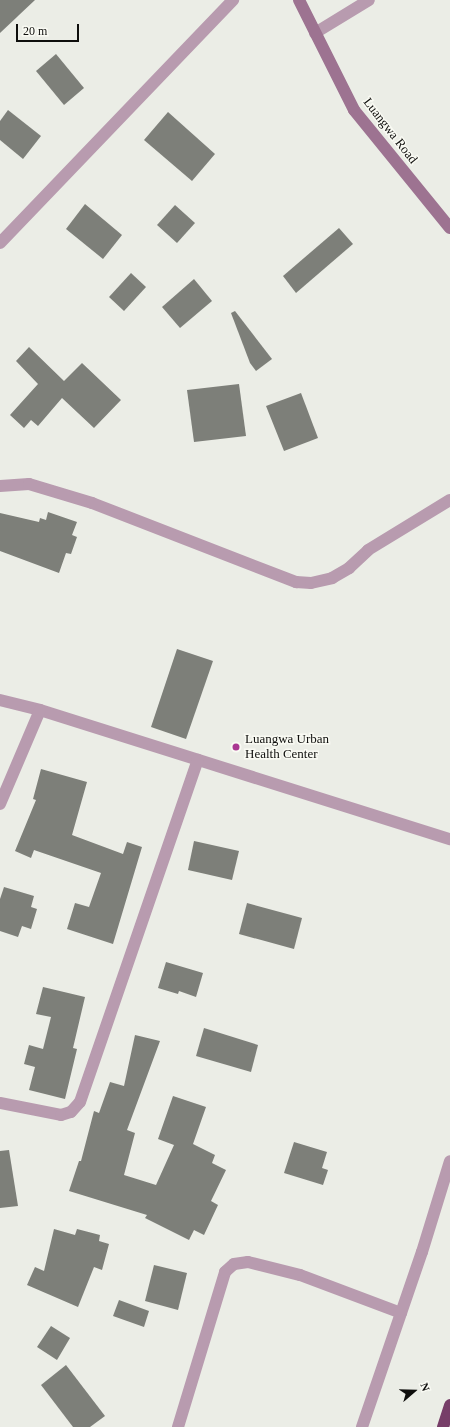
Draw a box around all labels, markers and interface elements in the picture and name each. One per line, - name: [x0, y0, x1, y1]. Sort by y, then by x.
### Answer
- scale bar: [18, 16, 81, 42]
- text: 20 m: [23, 24, 47, 38]
- street label: Luangwa Road: [360, 95, 420, 167]
- place label: Luangwa Urban Health Center: [245, 732, 329, 763]
- marker: Luangwa Urban Health Center: [230, 741, 242, 753]
- north arrow: [394, 1371, 434, 1411]
- text: N: [418, 1381, 432, 1393]

